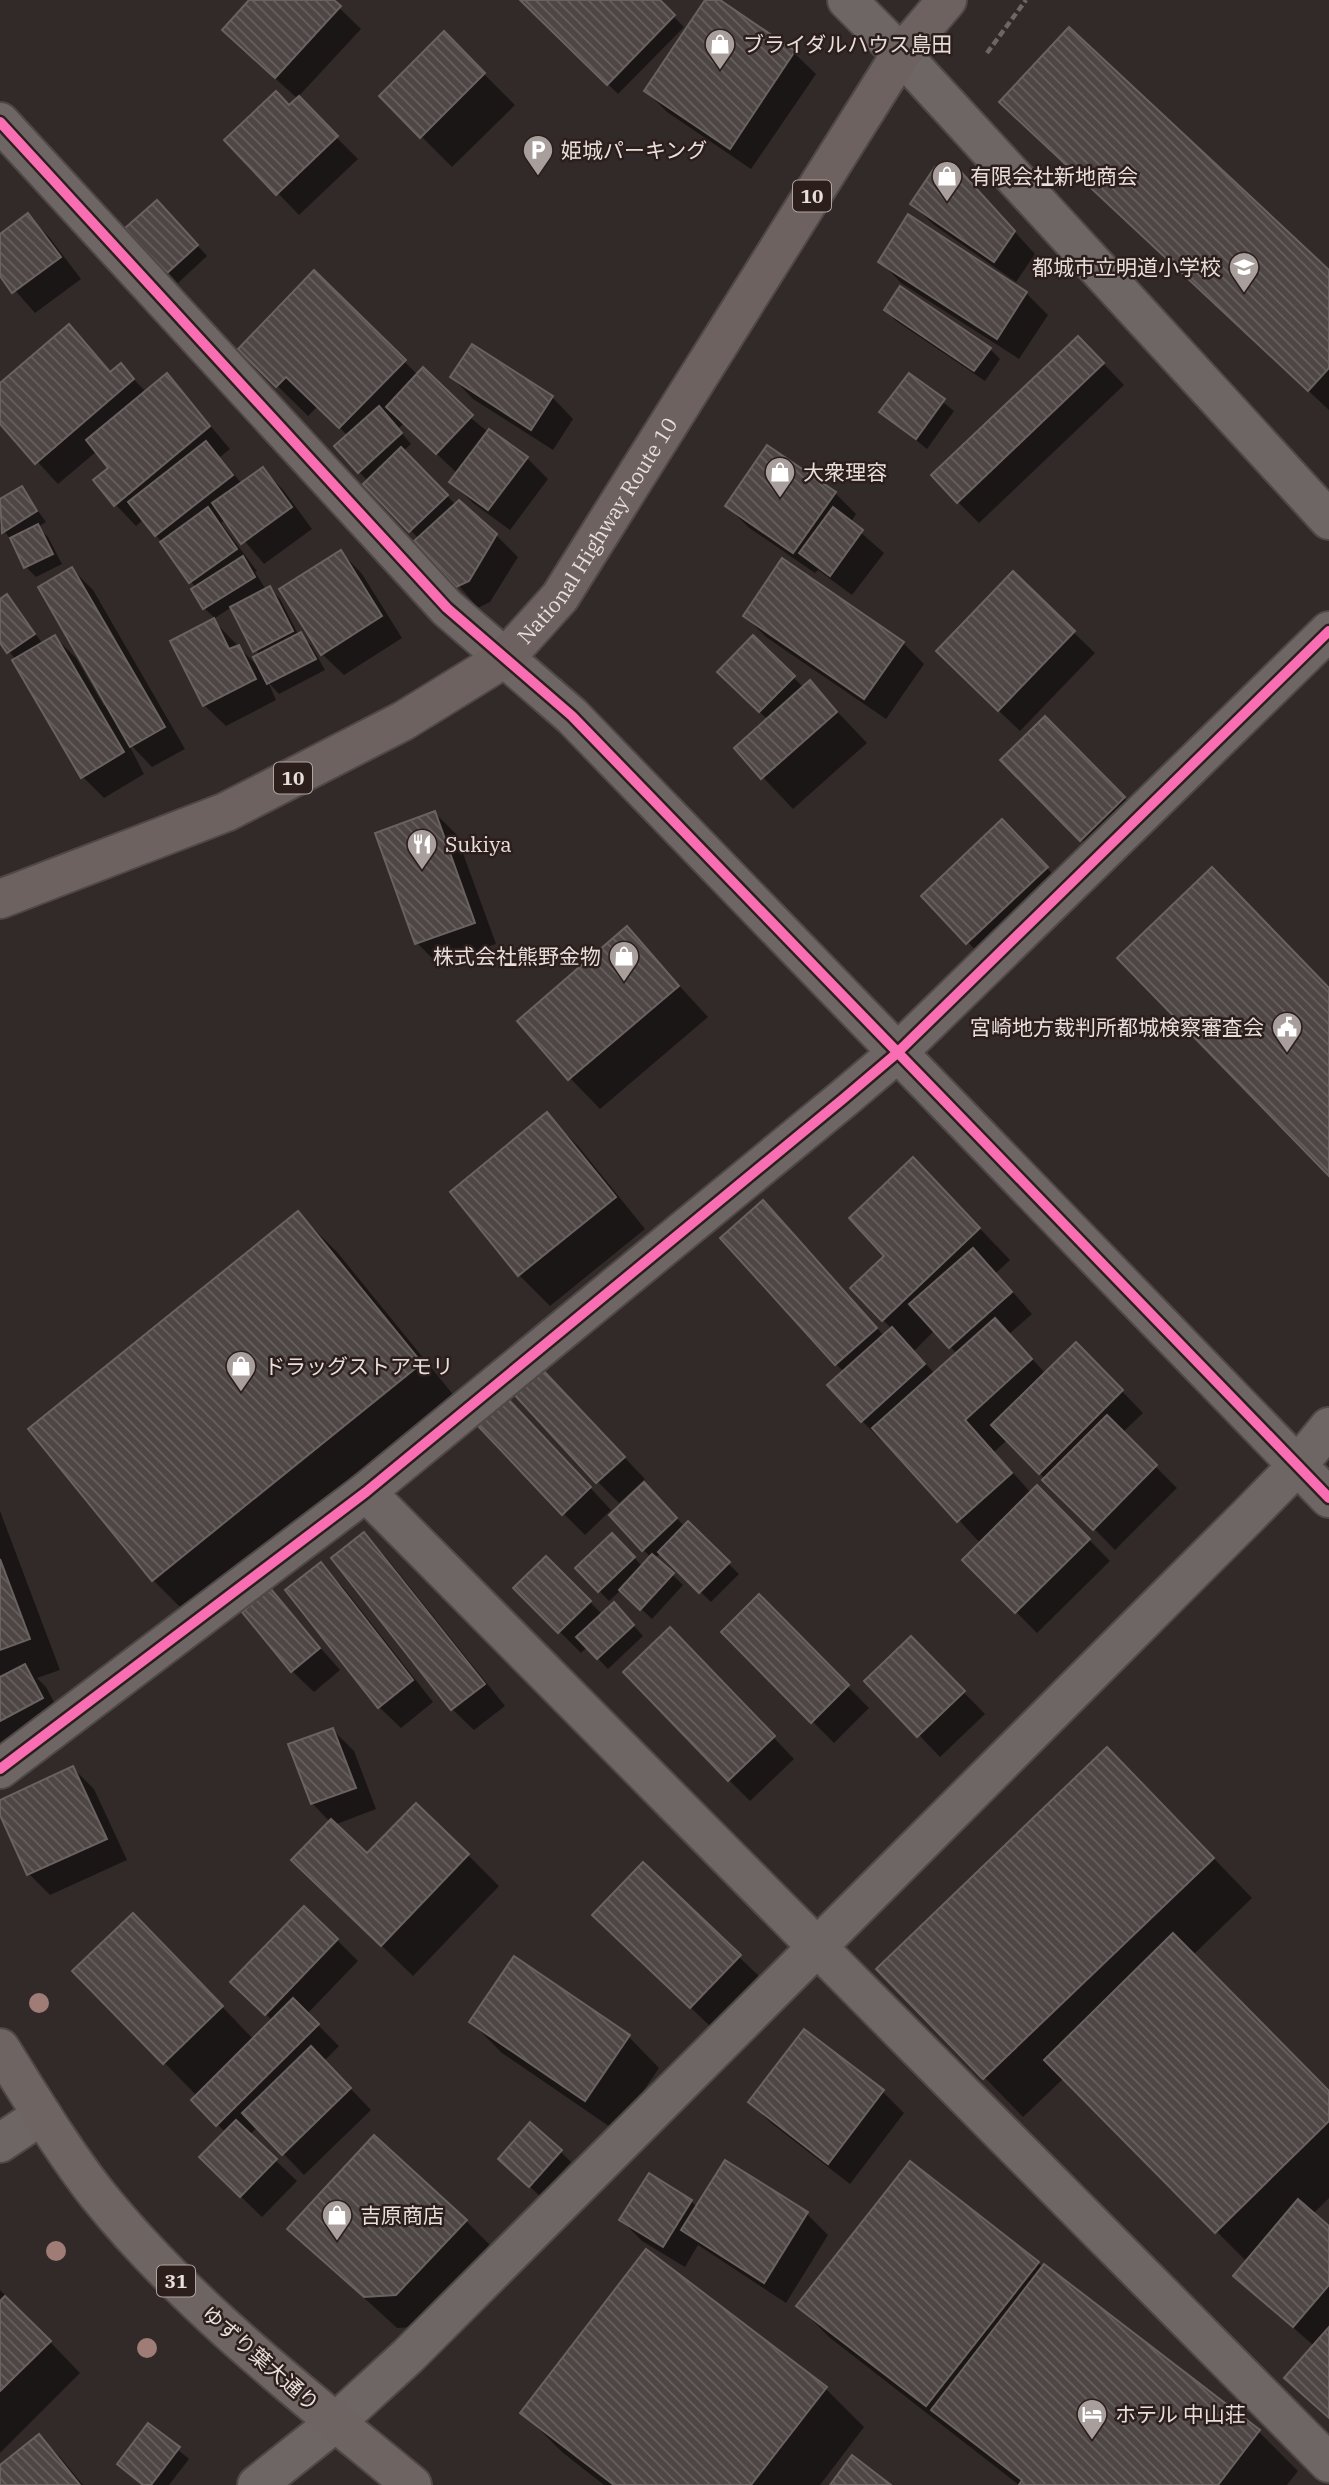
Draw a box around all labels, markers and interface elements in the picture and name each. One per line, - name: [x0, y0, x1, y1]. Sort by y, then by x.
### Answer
- shop icon: ブライダルハウス島田: [703, 27, 737, 71]
- place label: ブライダルハウス島田: [743, 30, 952, 58]
- parking icon: 姫城パーキング: [521, 133, 555, 177]
- place label: 姫城パーキング: [561, 136, 707, 164]
- shop icon: 有限会社新地商会: [930, 159, 964, 203]
- place label: 有限会社新地商会: [970, 162, 1138, 190]
- road number: 10: [793, 180, 831, 212]
- school or university icon: 都城市立明道小学校: [1227, 250, 1261, 294]
- place label: 都城市立明道小学校: [1032, 253, 1221, 281]
- street label: National Highway Route 10: [511, 412, 683, 650]
- shop icon: 大衆理容: [763, 455, 797, 499]
- place label: 大衆理容: [803, 458, 887, 486]
- road number: 10: [274, 762, 312, 793]
- restaurant icon: Sukiya: [405, 827, 439, 871]
- place label: Sukiya: [445, 830, 512, 858]
- shop icon: 株式会社熊野金物: [607, 939, 641, 983]
- place label: 株式会社熊野金物: [433, 942, 601, 970]
- public building icon: 宮崎地方裁判所都城検察審査会: [1270, 1010, 1304, 1054]
- place label: 宮崎地方裁判所都城検察審査会: [970, 1013, 1264, 1041]
- shop icon: ドラッグストアモリ: [224, 1349, 258, 1393]
- place label: ドラッグストアモリ: [264, 1352, 453, 1380]
- shop icon: 吉原商店: [320, 2198, 354, 2242]
- place label: 吉原商店: [360, 2201, 444, 2229]
- road number: 31: [157, 2266, 195, 2296]
- street label: ゆずり葉大通り: [196, 2299, 326, 2417]
- hotel icon: ホテル 中山荘: [1075, 2397, 1109, 2441]
- place label: ホテル 中山荘: [1115, 2400, 1246, 2428]

